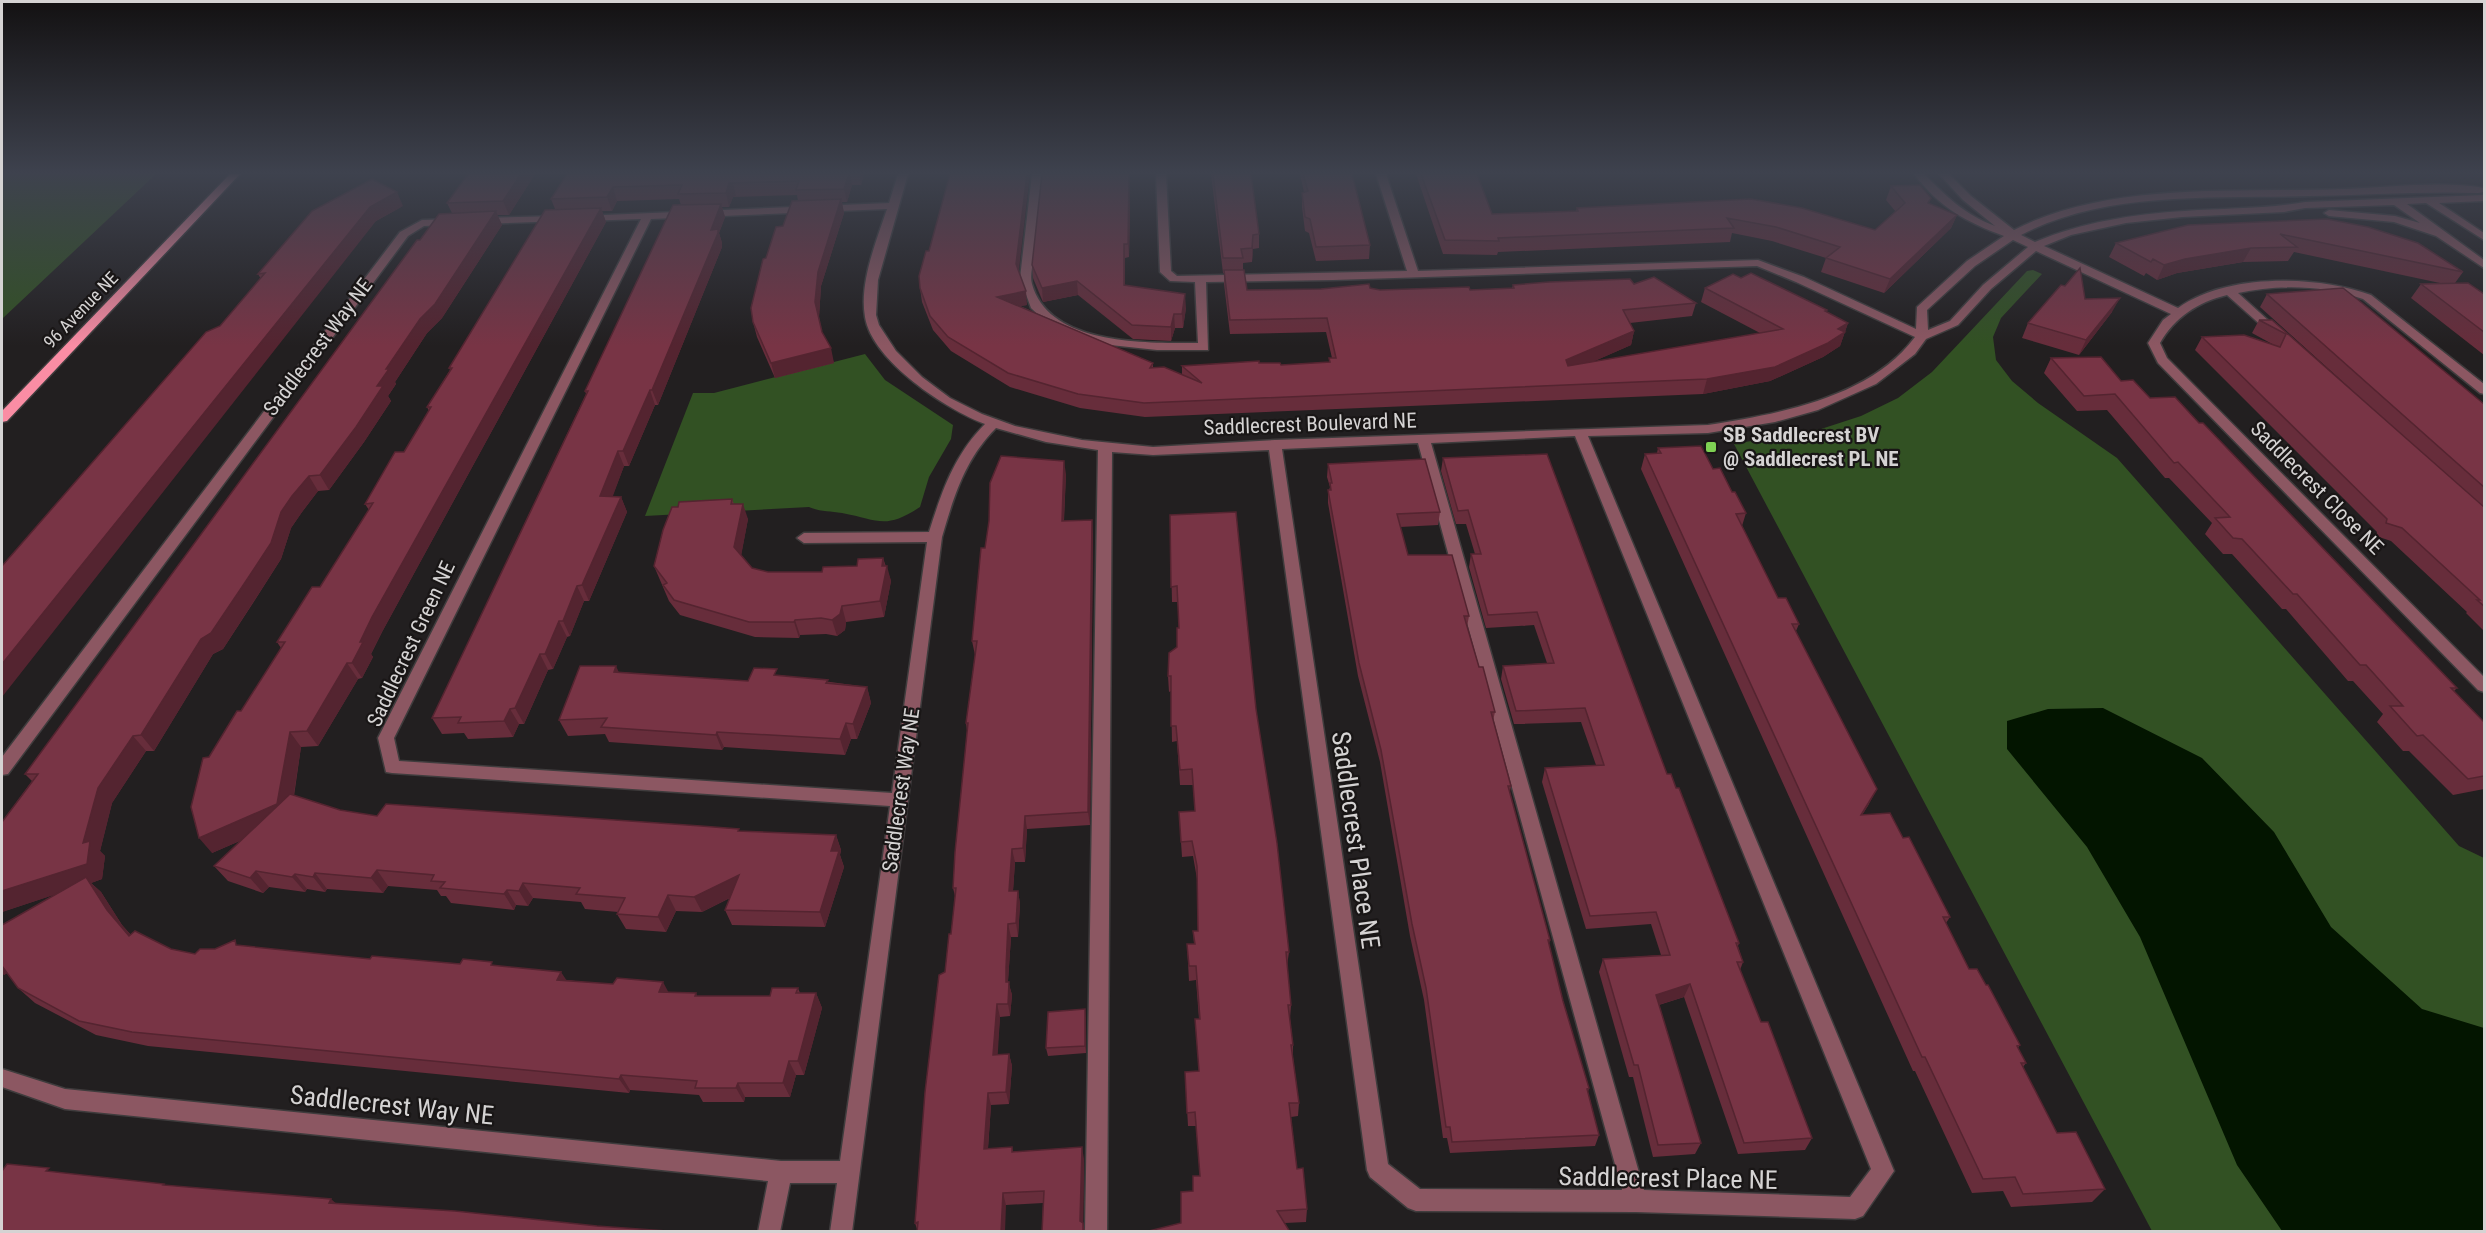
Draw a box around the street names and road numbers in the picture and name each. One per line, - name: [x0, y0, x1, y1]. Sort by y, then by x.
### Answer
- street label: 96 Avenue NE: [39, 267, 122, 352]
- street label: Saddlecrest Way NE: [259, 274, 377, 420]
- street label: Saddlecrest Boulevard NE: [1203, 408, 1417, 440]
- street label: Saddlecrest Close NE: [2246, 417, 2388, 559]
- street label: Saddlecrest Green NE: [362, 558, 460, 730]
- street label: Saddlecrest Way NE: [878, 706, 924, 874]
- street label: Saddlecrest Place NE: [1326, 729, 1386, 951]
- street label: Saddlecrest Way NE: [289, 1079, 495, 1131]
- street label: Saddlecrest Place NE: [1558, 1161, 1778, 1195]

